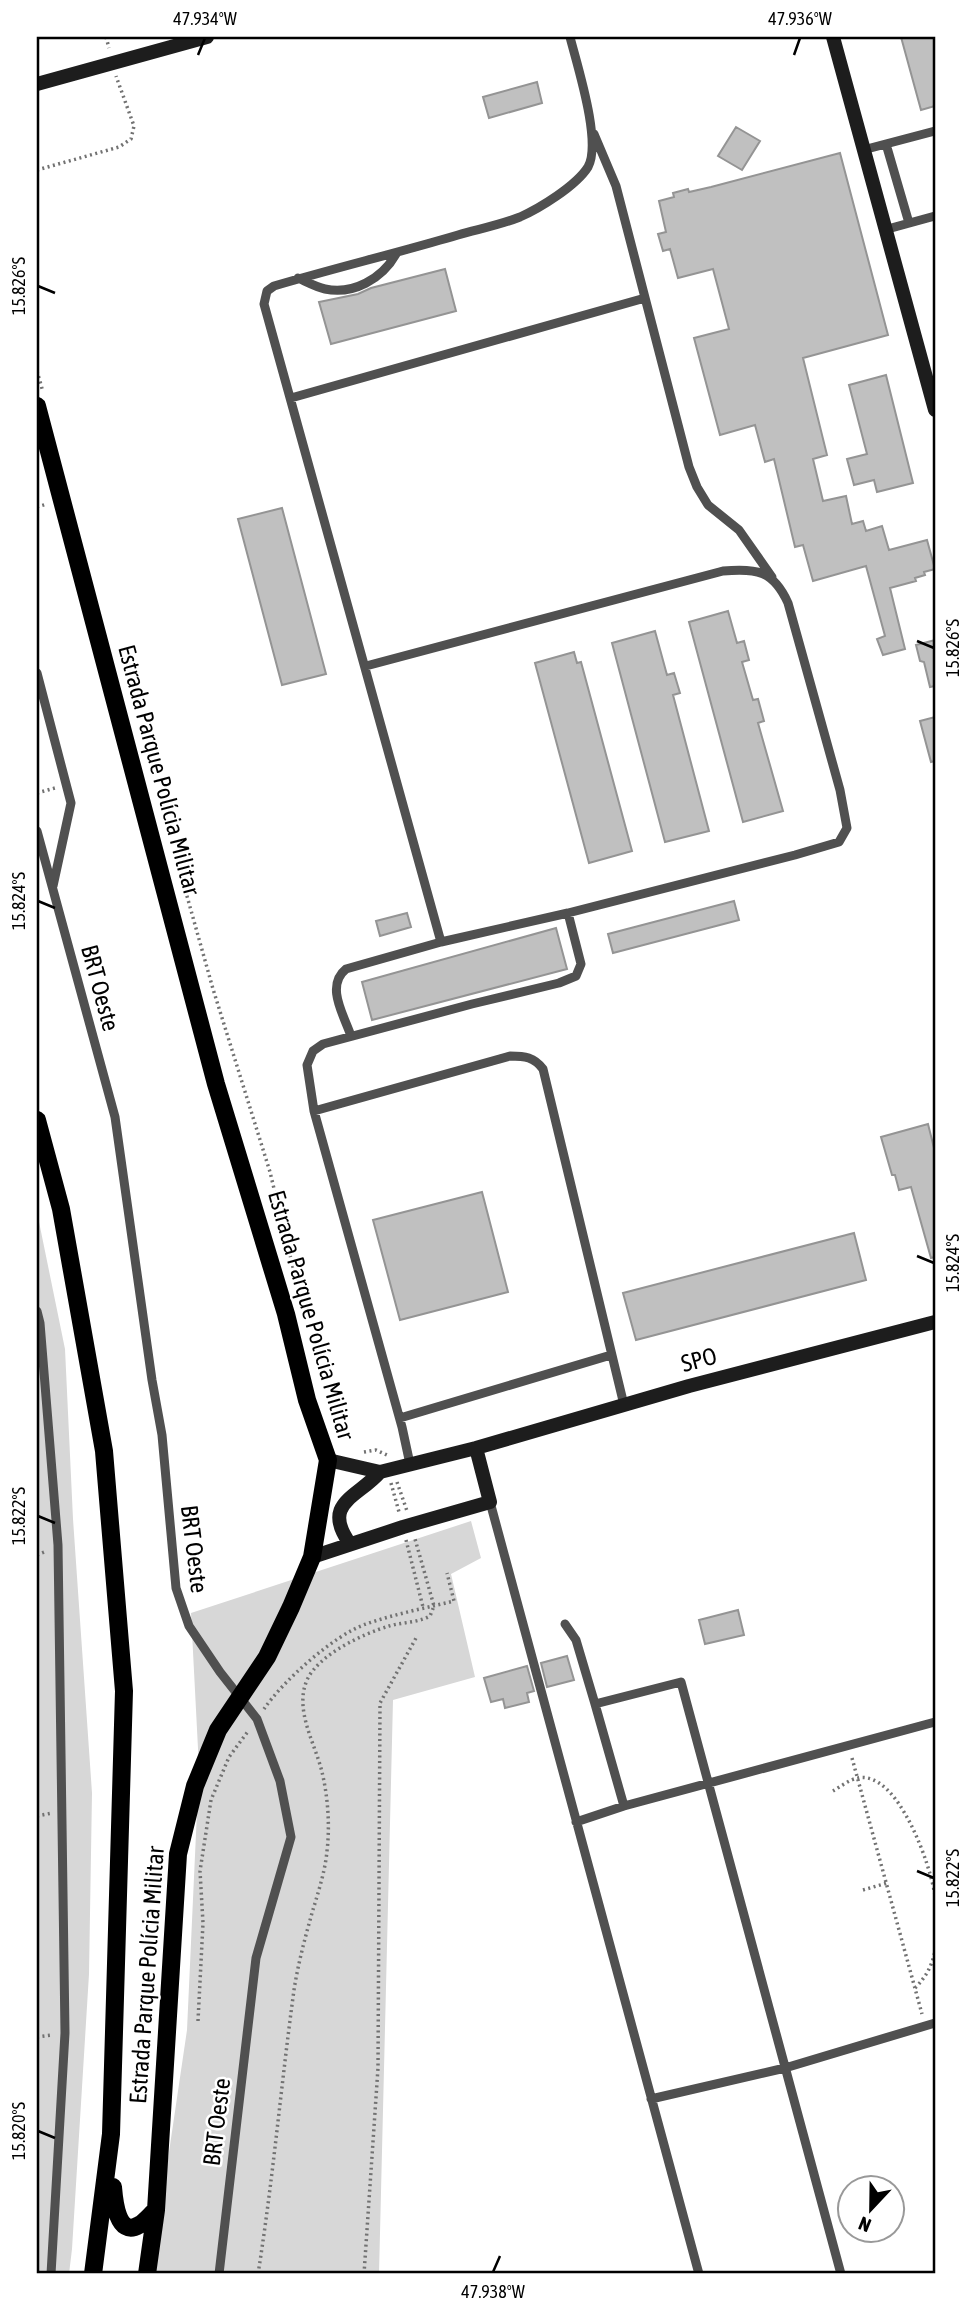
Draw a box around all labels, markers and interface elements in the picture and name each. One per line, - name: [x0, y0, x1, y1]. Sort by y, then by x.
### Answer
- text: 47.934°W: [173, 8, 237, 29]
- text: 47.936°W: [768, 8, 832, 29]
- text: 15.826°S: [8, 257, 29, 315]
- text: 15.826°S: [942, 619, 963, 677]
- street label: Estrada Parque Polícia Militar: [113, 642, 206, 899]
- text: 15.824°S: [8, 872, 29, 930]
- street label: BRT Oeste: [76, 942, 125, 1034]
- street label: Estrada Parque Polícia Militar: [263, 1187, 360, 1443]
- text: 15.824°S: [942, 1234, 963, 1292]
- street label: SPO: [678, 1342, 720, 1377]
- text: 15.822°S: [8, 1487, 29, 1545]
- street label: BRT Oeste: [176, 1504, 213, 1594]
- street label: Estrada Parque Polícia Militar: [124, 1844, 169, 2105]
- text: 15.822°S: [942, 1849, 963, 1907]
- street label: BRT Oeste: [198, 2077, 235, 2167]
- text: 15.820°S: [8, 2102, 29, 2160]
- north arrow: [836, 2174, 906, 2244]
- text: N: [855, 2212, 874, 2237]
- text: 47.938°W: [461, 2281, 525, 2302]

